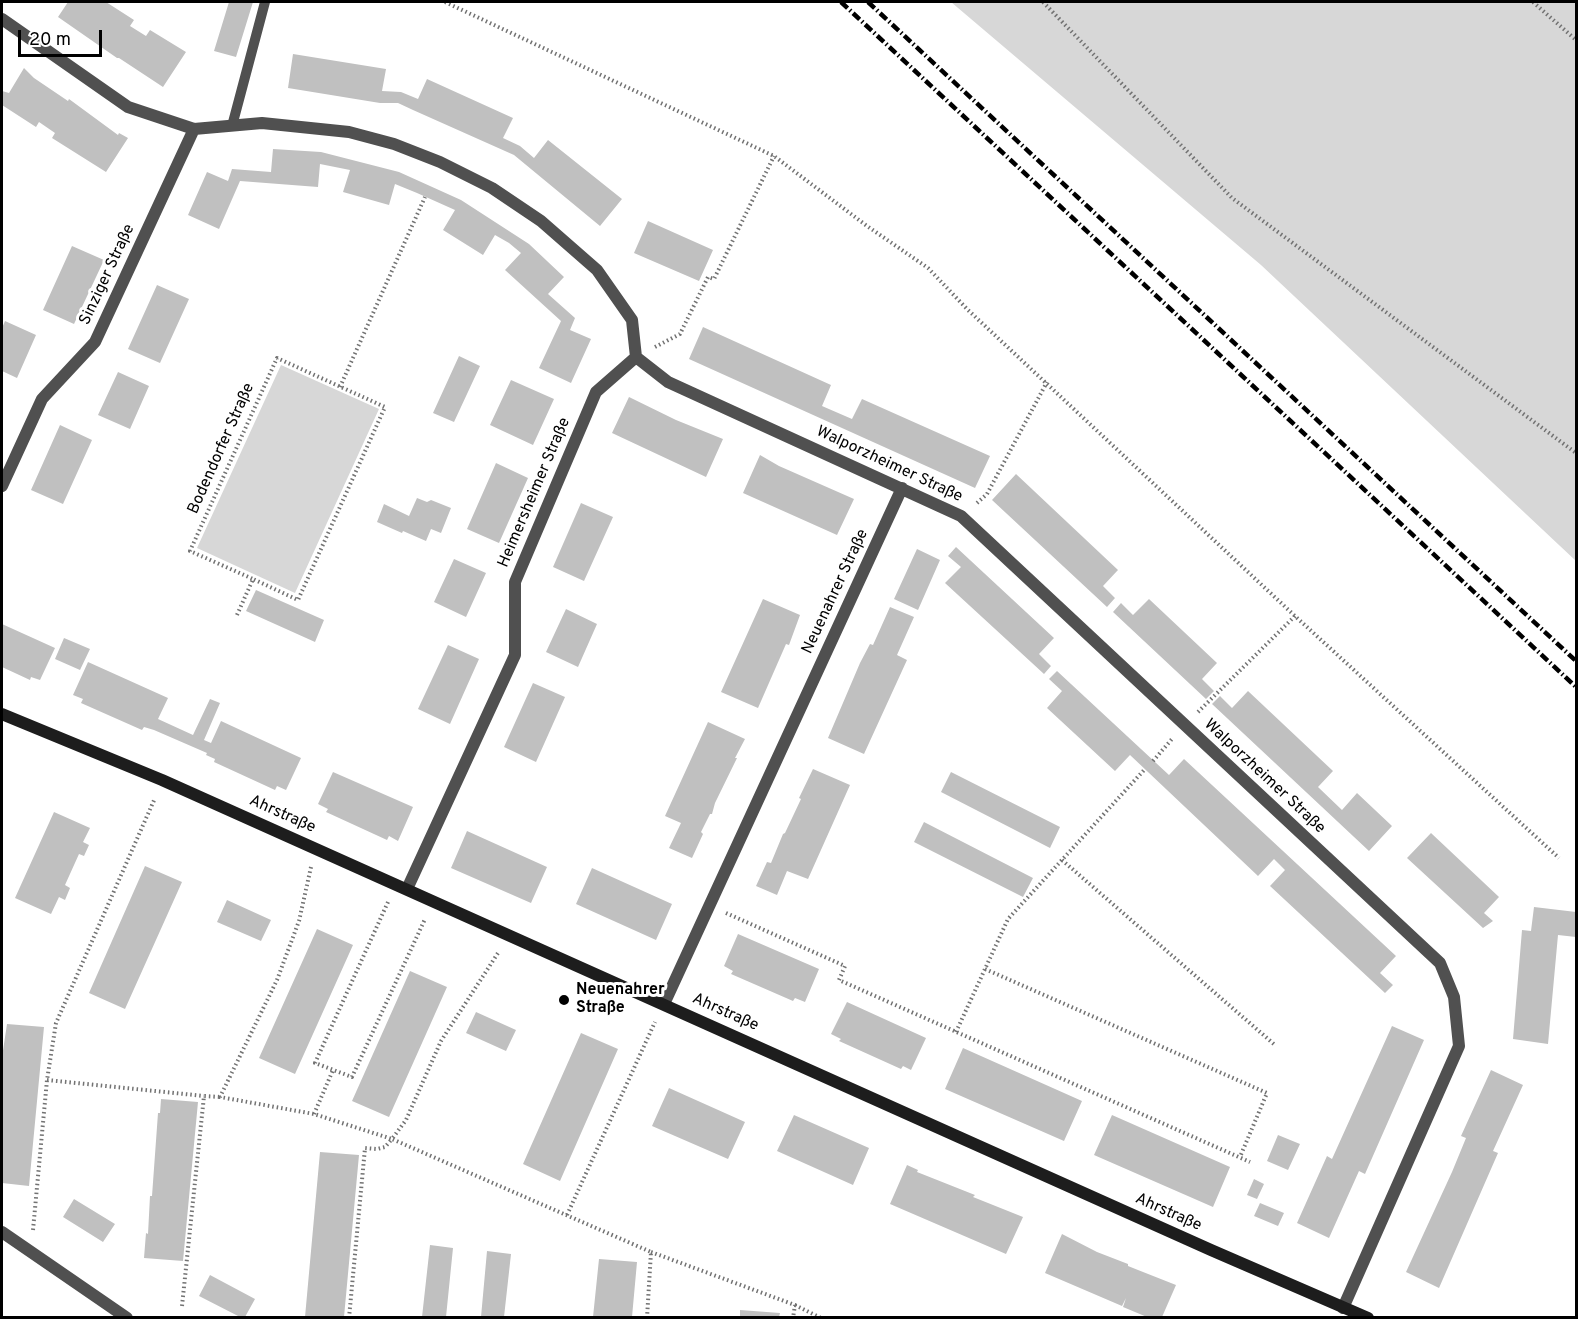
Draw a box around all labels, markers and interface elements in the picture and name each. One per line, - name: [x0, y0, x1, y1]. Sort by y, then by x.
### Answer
- scale bar: [21, 18, 105, 56]
- text: 20 m: [29, 29, 71, 52]
- street label: Sinziger Straße: [76, 222, 140, 328]
- street label: Bodendorfer Straße: [184, 381, 260, 517]
- street label: Heimersheimer Straße: [495, 415, 575, 571]
- street label: Walporzheimer Straße: [813, 423, 965, 507]
- street label: Neuenahrer Straße: [799, 527, 873, 657]
- street label: Walporzheimer Straße: [1199, 716, 1329, 838]
- street label: Ahrstraße: [246, 792, 318, 838]
- place label: Neuenahrer Straße: [576, 981, 665, 1019]
- street label: Ahrstraße: [689, 990, 761, 1036]
- marker: Neuenahrer Straße: [557, 993, 571, 1007]
- street label: Ahrstraße: [1132, 1190, 1204, 1236]

